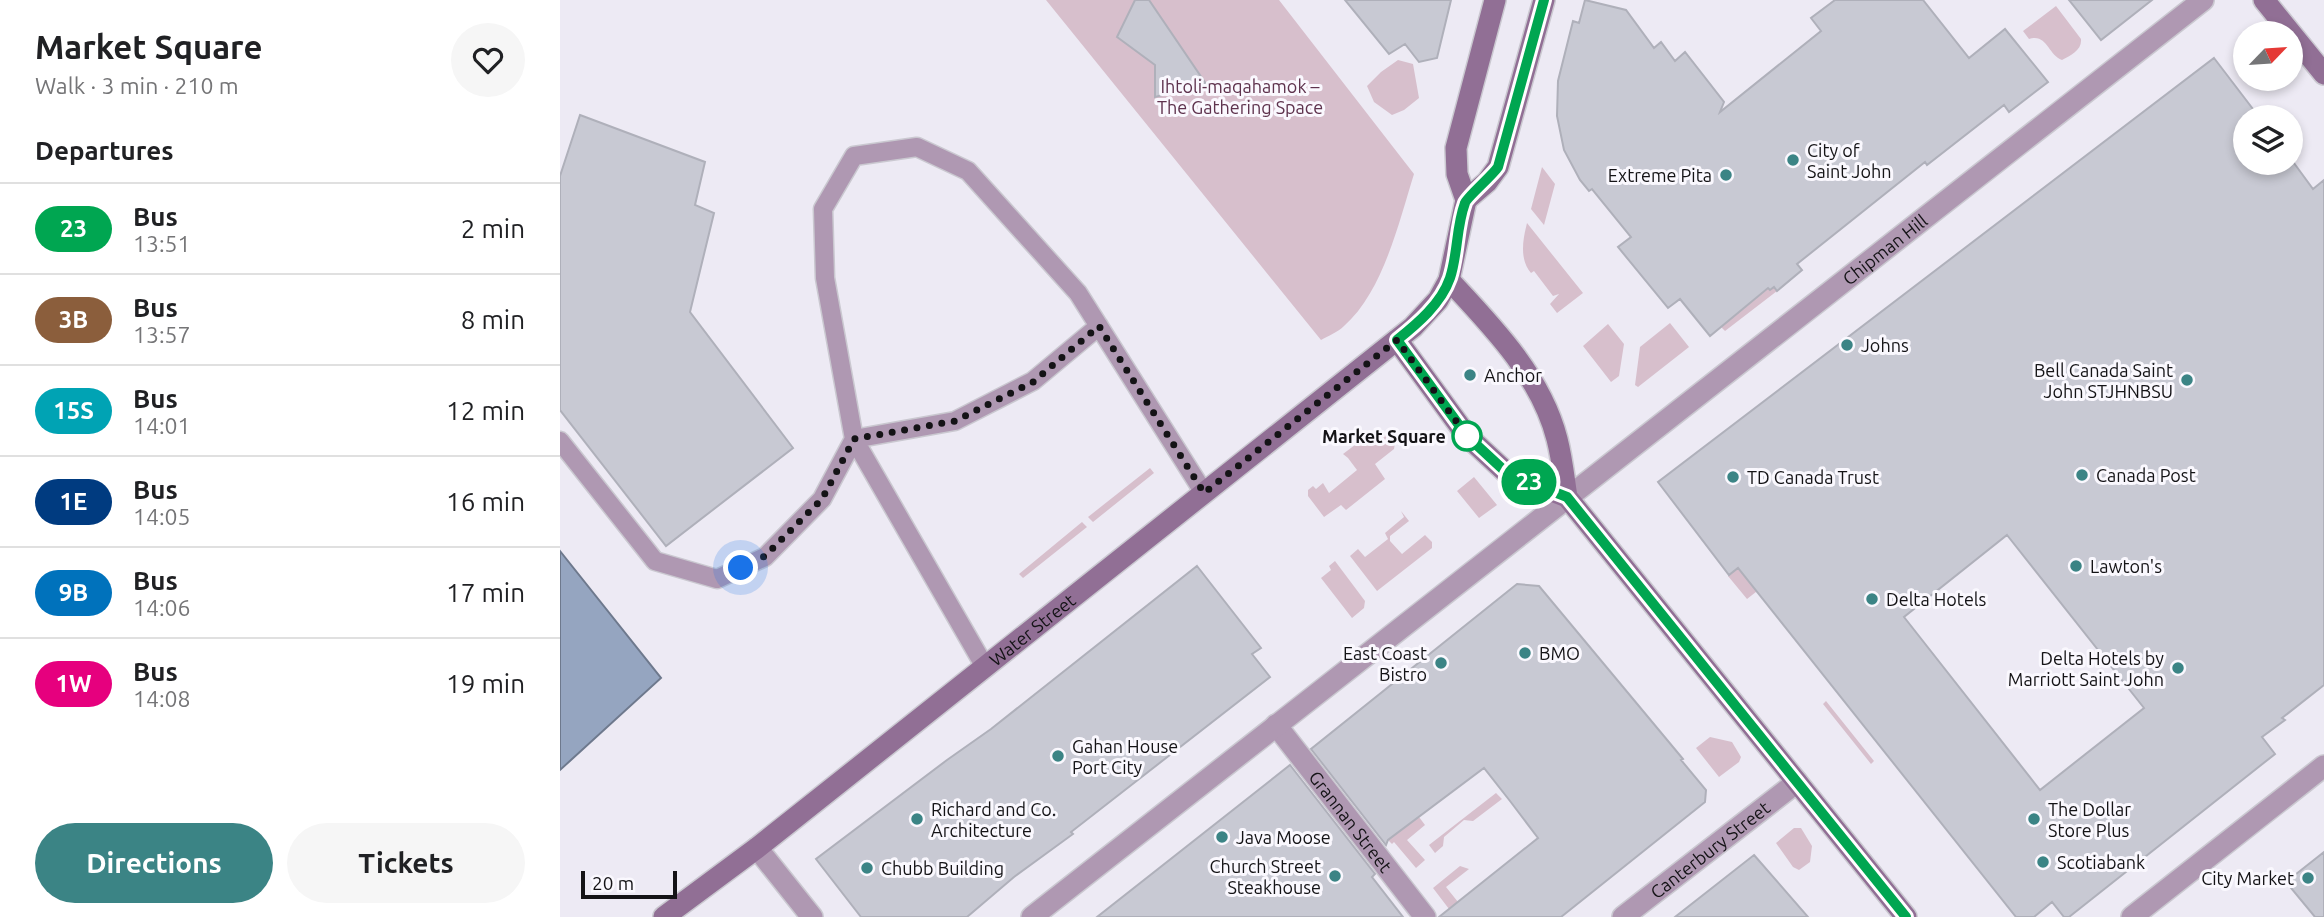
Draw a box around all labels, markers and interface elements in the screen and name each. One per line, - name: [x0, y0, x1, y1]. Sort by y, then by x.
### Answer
- north arrow: [2233, 21, 2303, 91]
- map controls: [2233, 21, 2303, 175]
- button: heart: [451, 23, 525, 97]
- text: Market Square: [35, 28, 262, 65]
- text: Walk · 3 min · 210 m: [35, 73, 239, 98]
- park label: Ihtoli-maqahamok – The Gathering Space: [1157, 76, 1323, 117]
- button: layers: [2233, 105, 2303, 175]
- text: Departures: [35, 136, 173, 165]
- place label: City of Saint John: [1807, 140, 1892, 181]
- marker: City of Saint John: [1785, 152, 1801, 168]
- place label: Extreme Pita: [1608, 165, 1712, 185]
- marker: Extreme Pita: [1718, 167, 1734, 183]
- text: Bus: [133, 202, 178, 231]
- street label: Chipman Hill: [1838, 210, 1931, 289]
- text: 2 min: [461, 214, 525, 243]
- text: 23: [60, 215, 87, 242]
- text: 13:51: [133, 231, 191, 256]
- text: Bus: [133, 293, 178, 322]
- text: 8 min: [461, 305, 525, 334]
- text: 3B: [59, 306, 88, 333]
- text: 13:57: [133, 322, 191, 347]
- place label: Johns: [1861, 335, 1909, 355]
- marker: Johns: [1839, 337, 1855, 353]
- place label: Bell Canada Saint John STJHNBSU: [2034, 360, 2173, 401]
- place label: Anchor: [1484, 365, 1542, 385]
- marker: Anchor: [1462, 367, 1478, 383]
- marker: Bell Canada Saint John STJHNBSU: [2179, 372, 2195, 388]
- text: Bus: [133, 384, 178, 413]
- text: 12 min: [446, 396, 525, 425]
- text: 15S: [53, 397, 94, 424]
- text: 14:01: [133, 413, 191, 438]
- marker: Market Square: [1452, 421, 1482, 451]
- place label: Market Square: [1322, 426, 1446, 446]
- line badge: 23: [1497, 459, 1560, 505]
- place label: Canada Post: [2096, 465, 2196, 485]
- place label: TD Canada Trust: [1747, 467, 1879, 487]
- marker: Canada Post: [2074, 467, 2090, 483]
- text: 23: [1515, 468, 1543, 495]
- marker: TD Canada Trust: [1725, 469, 1741, 485]
- text: Bus: [133, 475, 178, 504]
- text: 16 min: [446, 487, 525, 516]
- text: 1E: [60, 488, 87, 515]
- text: 14:05: [133, 504, 191, 529]
- your location: [723, 550, 758, 585]
- place label: Lawton's: [2090, 556, 2162, 576]
- marker: Lawton's: [2068, 558, 2084, 574]
- text: Bus: [133, 566, 178, 595]
- text: 17 min: [446, 578, 525, 607]
- text: 9B: [59, 579, 88, 606]
- street label: Water Street: [985, 589, 1079, 670]
- place label: Delta Hotels: [1886, 589, 1987, 609]
- marker: Delta Hotels: [1864, 591, 1880, 607]
- text: 14:06: [133, 595, 191, 620]
- place label: East Coast Bistro: [1343, 643, 1427, 684]
- place label: BMO: [1539, 643, 1580, 663]
- marker: BMO: [1517, 645, 1533, 661]
- place label: Delta Hotels by Marriott Saint John: [2008, 648, 2164, 689]
- marker: East Coast Bistro: [1433, 655, 1449, 671]
- text: Bus: [133, 657, 178, 686]
- marker: Delta Hotels by Marriott Saint John: [2170, 660, 2186, 676]
- text: 19 min: [446, 669, 525, 698]
- text: 1W: [55, 670, 92, 697]
- text: 14:08: [133, 686, 191, 711]
- place label: Gahan House Port City: [1072, 736, 1178, 777]
- marker: Gahan House Port City: [1050, 748, 1066, 764]
- street label: Grannan Street: [1305, 767, 1396, 876]
- street label: Canterbury Street: [1646, 797, 1774, 902]
- place label: Richard and Co. Architecture: [931, 799, 1056, 840]
- place label: The Dollar Store Plus: [2048, 799, 2131, 840]
- marker: Richard and Co. Architecture: [909, 811, 925, 827]
- marker: The Dollar Store Plus: [2026, 811, 2042, 827]
- button: Directions: [35, 823, 273, 903]
- button: Tickets: [287, 823, 525, 903]
- place label: Java Moose: [1236, 827, 1331, 847]
- marker: Java Moose: [1214, 829, 1230, 845]
- place label: Scotiabank: [2057, 852, 2145, 872]
- marker: Scotiabank: [2035, 854, 2051, 870]
- place label: Church Street Steakhouse: [1210, 856, 1321, 897]
- place label: Chubb Building: [881, 858, 1004, 878]
- marker: Chubb Building: [859, 860, 875, 876]
- scale bar: [581, 868, 677, 900]
- marker: Church Street Steakhouse: [1327, 868, 1343, 884]
- place label: City Market: [2201, 868, 2294, 888]
- marker: City Market: [2300, 870, 2316, 886]
- text: 20 m: [592, 872, 634, 894]

